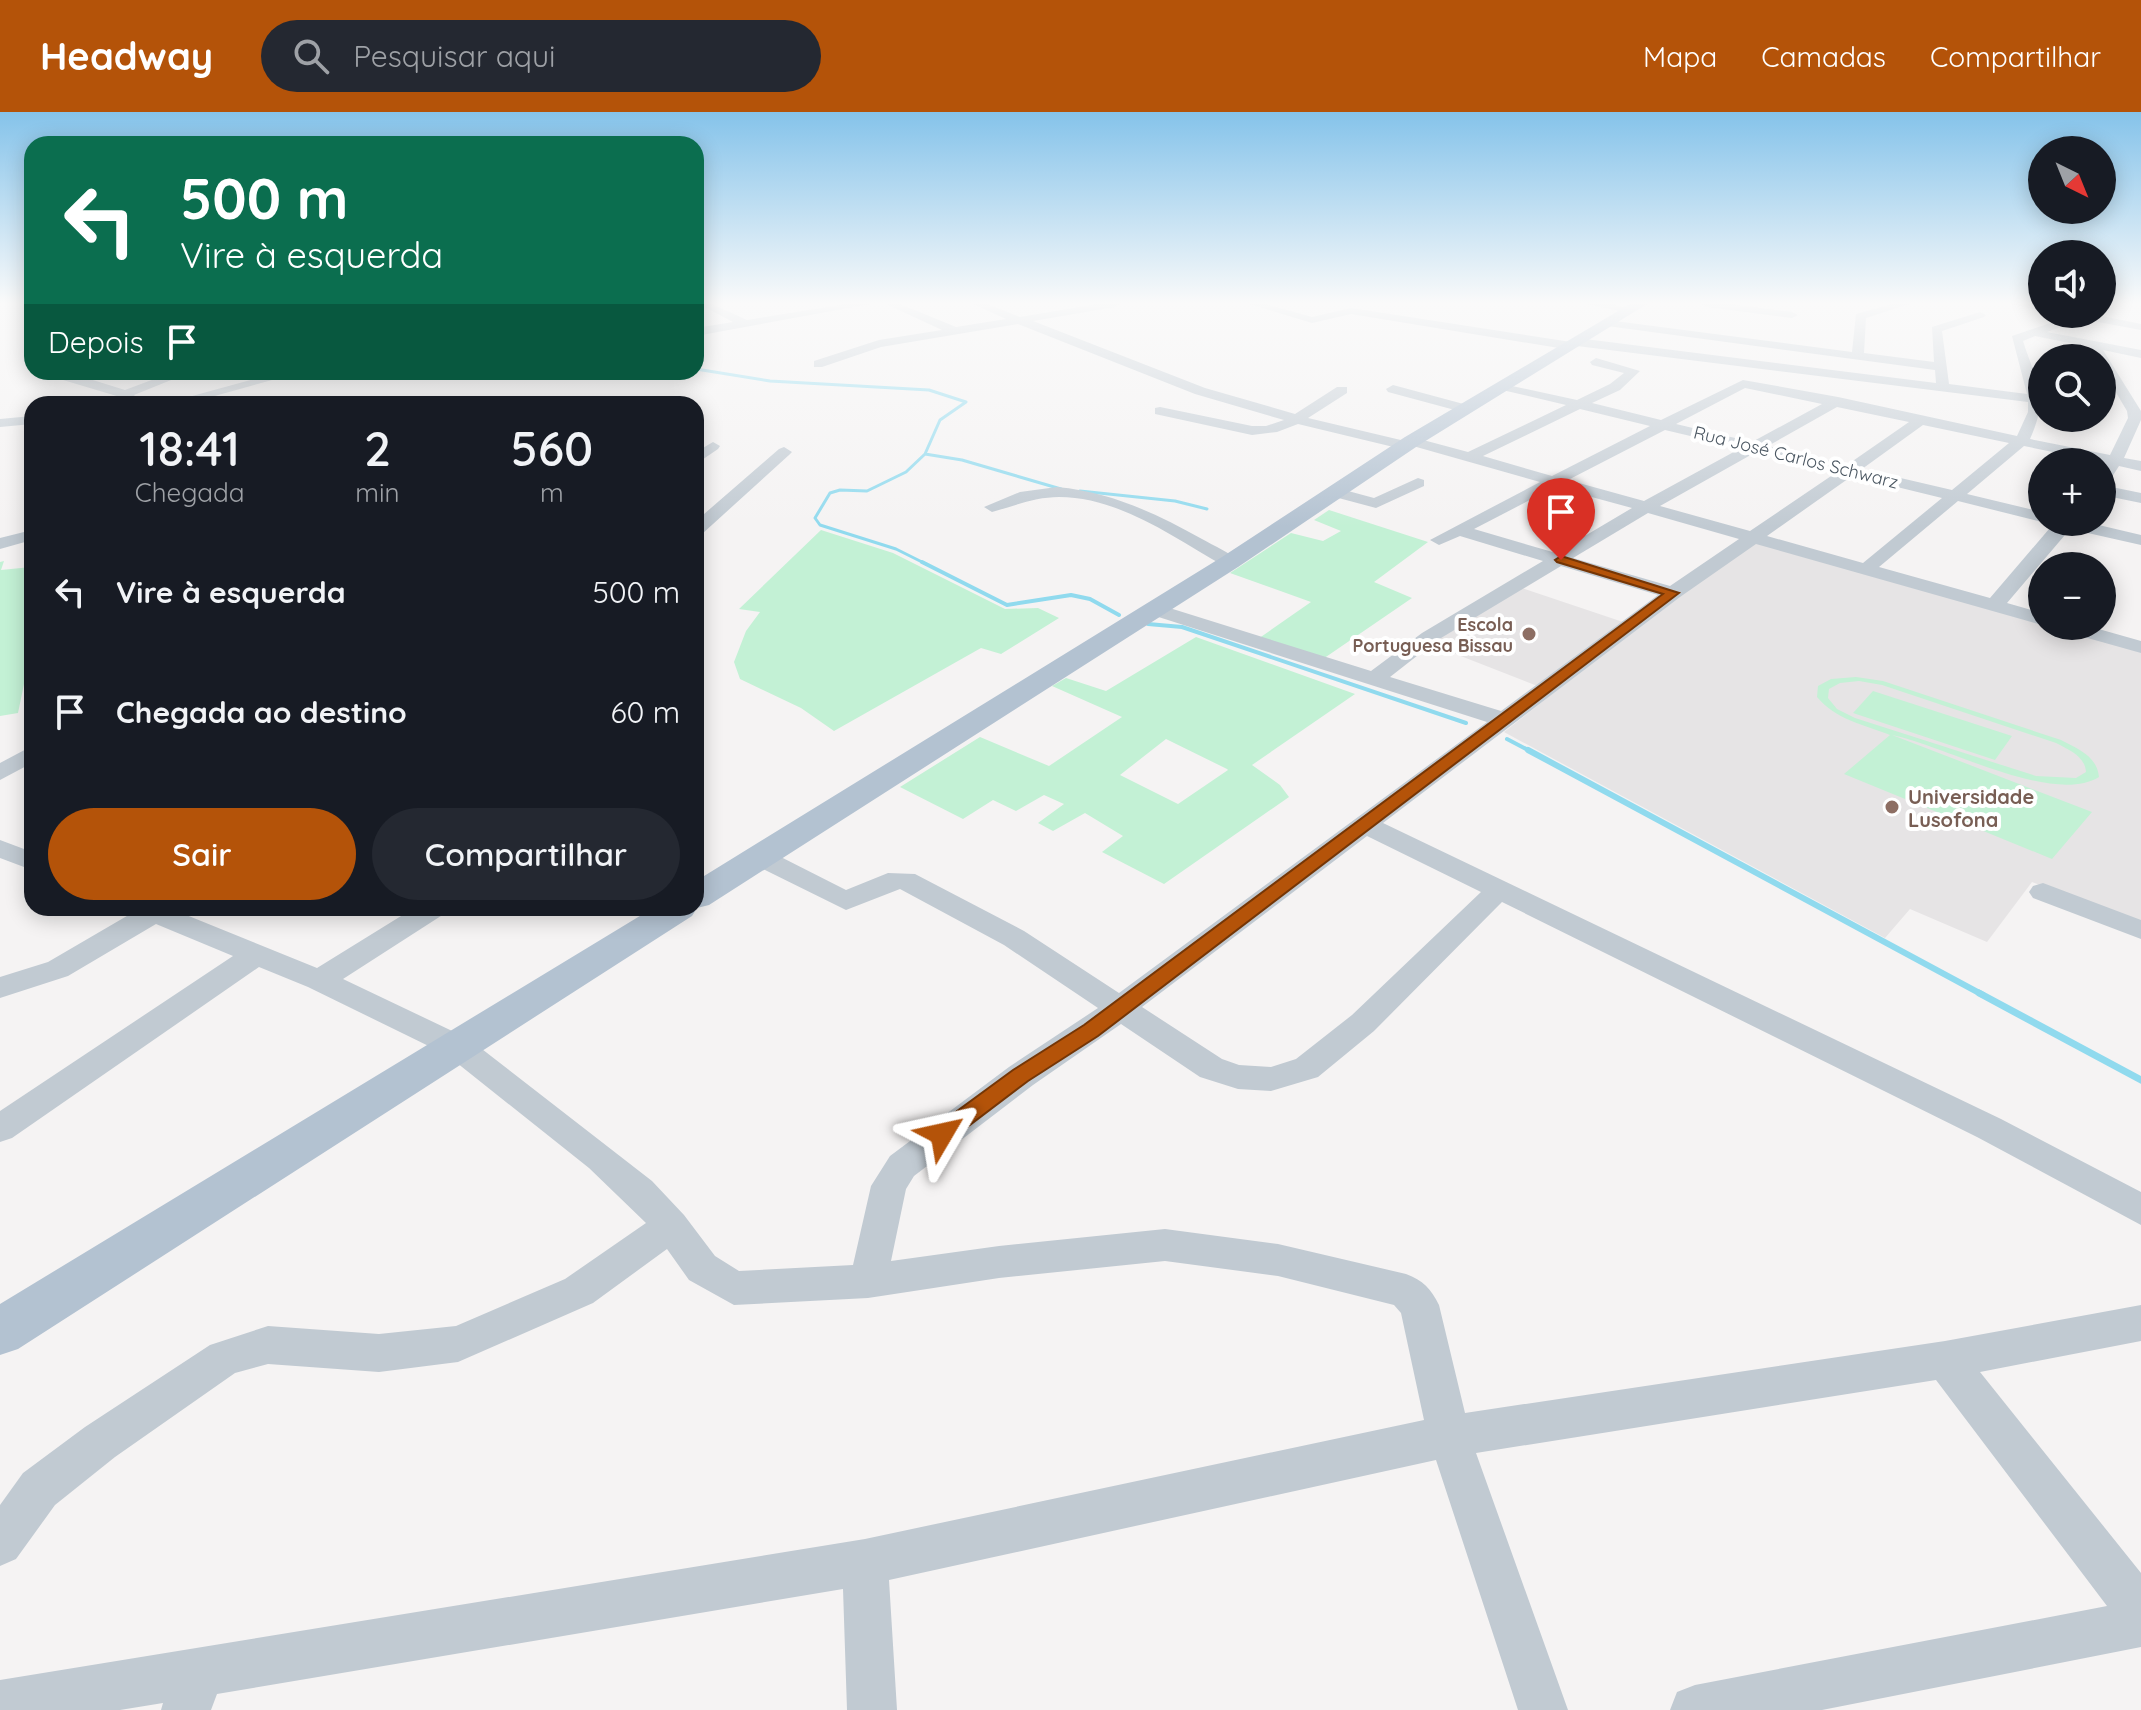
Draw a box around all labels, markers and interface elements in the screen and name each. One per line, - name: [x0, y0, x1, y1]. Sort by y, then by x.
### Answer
- search box: [261, 20, 821, 92]
- text: Headway: [40, 32, 213, 80]
- icon: search: [289, 34, 333, 78]
- text: Pesquisar aqui: [353, 37, 556, 75]
- text: Mapa: [1643, 39, 1717, 74]
- text: Camadas: [1761, 39, 1886, 74]
- text: Compartilhar: [1930, 39, 2101, 74]
- north arrow: [2028, 136, 2116, 224]
- map controls: [2028, 136, 2116, 640]
- text: 500 m: [180, 163, 348, 233]
- icon: left: [48, 168, 152, 272]
- text: Vire à esquerda: [180, 232, 443, 277]
- button: sound: [2028, 240, 2116, 328]
- icon: arrive: [160, 320, 204, 364]
- text: Depois: [48, 323, 144, 361]
- button: search: [2028, 344, 2116, 432]
- text: 18:41: [139, 418, 240, 478]
- text: 2: [364, 418, 391, 478]
- text: 560: [510, 418, 593, 478]
- street label: Rua José Carlos Schwarz: [1691, 420, 1901, 494]
- button: +: [2028, 448, 2116, 536]
- text: Chegada: [135, 476, 245, 509]
- text: min: [355, 476, 400, 509]
- text: m: [540, 476, 564, 509]
- pin: [1527, 478, 1595, 560]
- icon: arrive: [1539, 490, 1583, 534]
- button: −: [2028, 552, 2116, 640]
- icon: left: [48, 570, 92, 614]
- text: Vire à esquerda: [116, 573, 345, 611]
- text: 500 m: [592, 573, 680, 611]
- place label: Escola Portuguesa Bissau: [1353, 613, 1513, 657]
- marker: Escola Portuguesa Bissau: [1520, 625, 1538, 643]
- icon: arrive: [48, 690, 92, 734]
- text: Chegada ao destino: [116, 693, 407, 731]
- text: 60 m: [610, 693, 680, 731]
- place label: Universidade Lusofona: [1908, 784, 2034, 832]
- marker: Universidade Lusofona: [1883, 798, 1901, 816]
- button: Sair: [48, 808, 356, 900]
- button: Compartilhar: [372, 808, 680, 900]
- position arrow: [900, 1092, 984, 1176]

